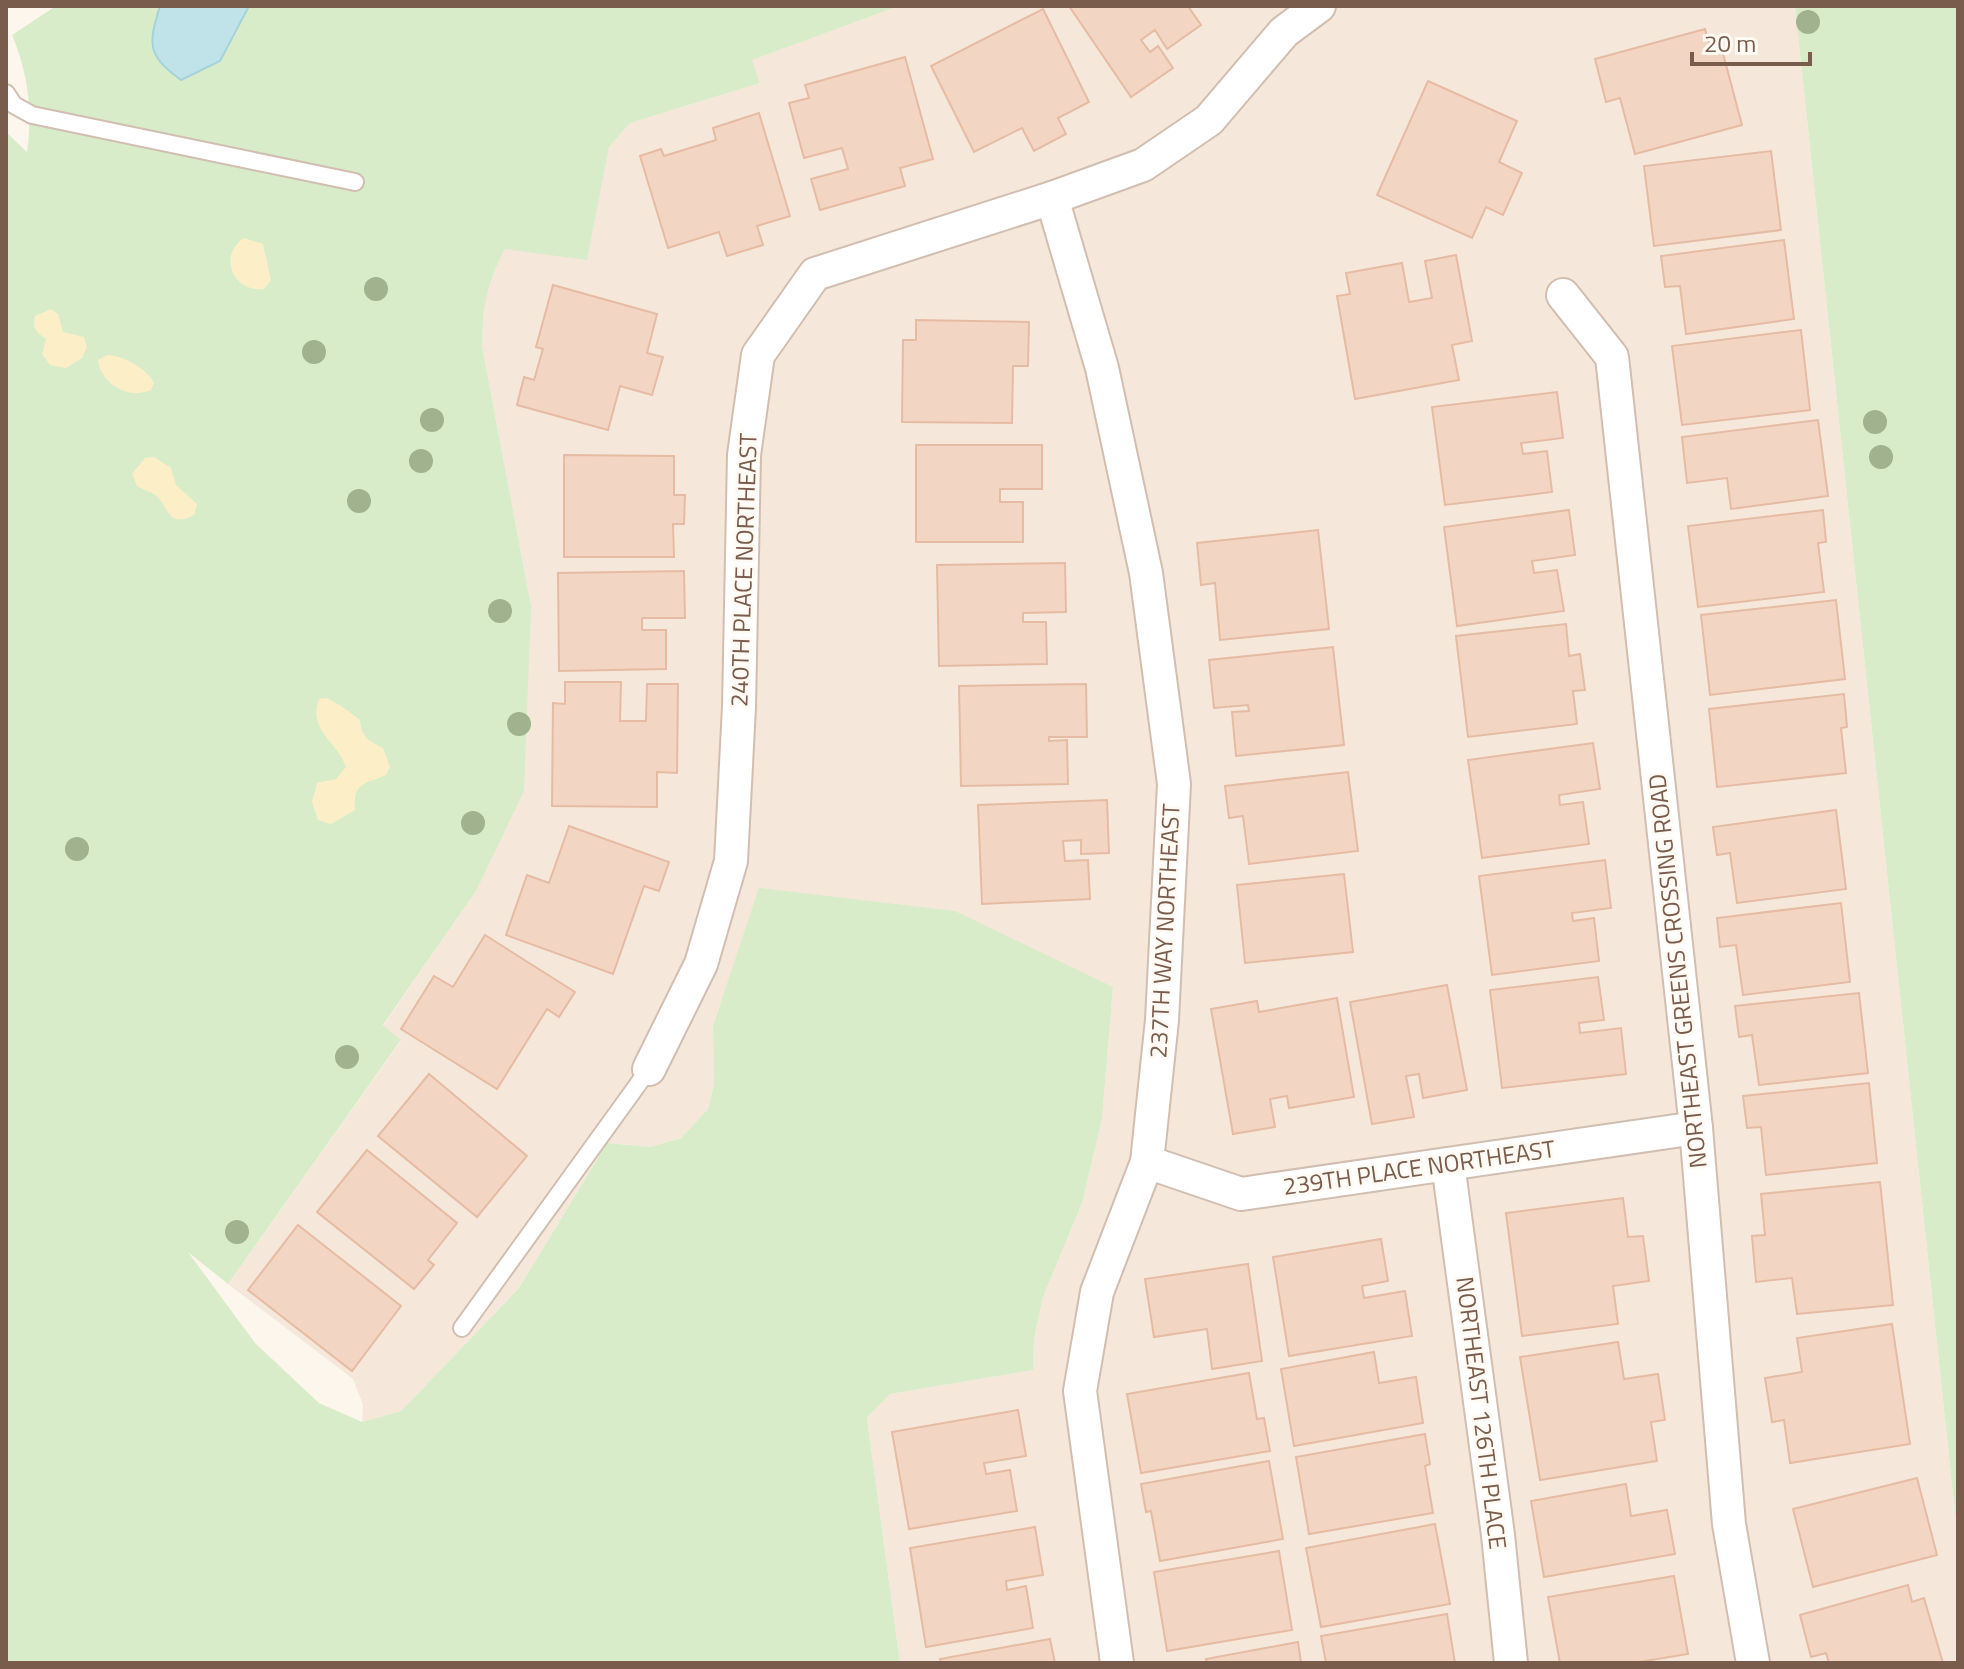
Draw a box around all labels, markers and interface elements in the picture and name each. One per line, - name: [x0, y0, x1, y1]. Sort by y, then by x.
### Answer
- scale bar: [1692, 16, 1810, 66]
- text: 20 m: [1704, 25, 1756, 61]
- street label: 240TH PLACE NORTHEAST: [720, 432, 766, 708]
- street label: NORTHEAST GREENS CROSSING ROAD: [1638, 772, 1716, 1170]
- street label: 237TH WAY NORTHEAST: [1139, 802, 1189, 1059]
- street label: 239TH PLACE NORTHEAST: [1281, 1130, 1558, 1204]
- street label: NORTHEAST 126TH PLACE: [1447, 1275, 1517, 1551]

